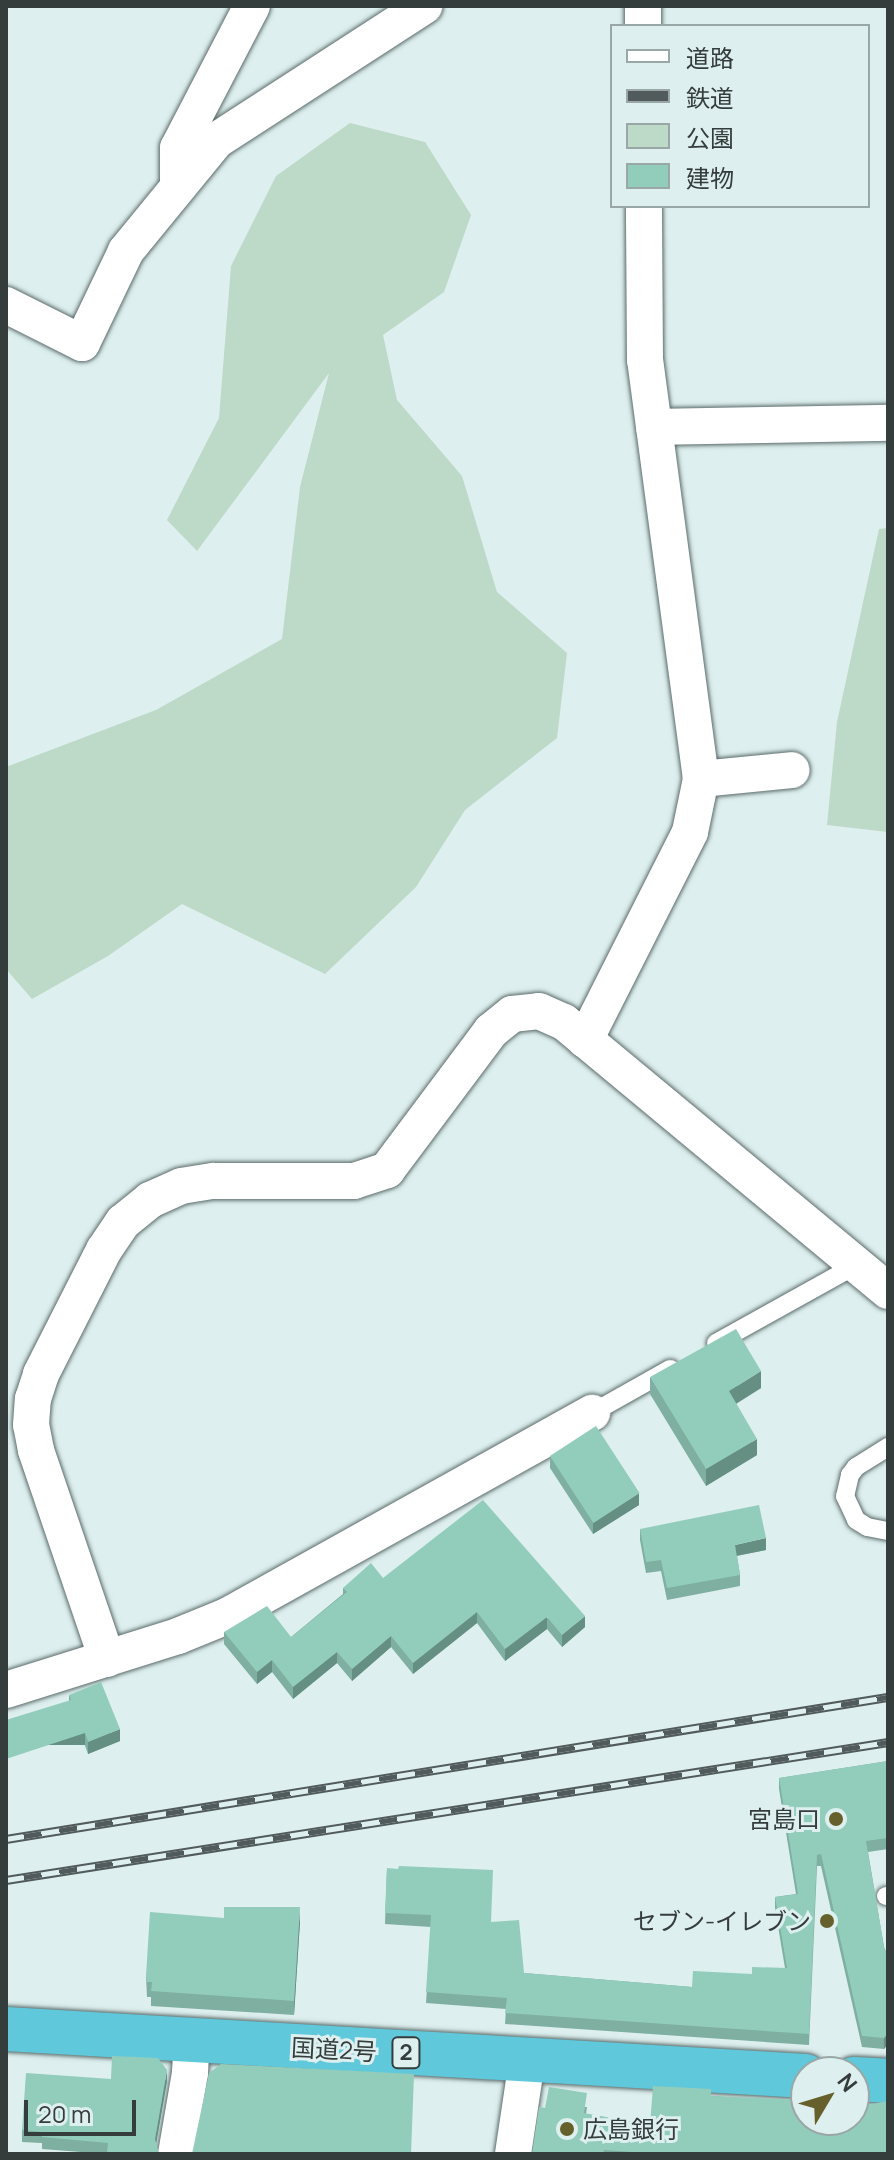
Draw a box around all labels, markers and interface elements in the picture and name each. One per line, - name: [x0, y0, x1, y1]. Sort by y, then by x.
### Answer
- legend: [610, 24, 870, 208]
- text: 道路: [686, 41, 734, 74]
- text: 鉄道: [686, 81, 734, 114]
- text: 公園: [686, 121, 734, 154]
- text: 建物: [686, 161, 734, 194]
- place label: 宮島口: [748, 1805, 820, 1833]
- marker: 宮島口: [827, 1810, 845, 1828]
- place label: セブン-イレブン: [633, 1907, 811, 1935]
- marker: セブン-イレブン: [818, 1912, 836, 1930]
- street label: 国道2号: [290, 2032, 378, 2066]
- road number: 2: [390, 2035, 422, 2071]
- north arrow: [790, 2056, 870, 2136]
- text: N: [831, 2067, 864, 2098]
- scale bar: [28, 2084, 140, 2134]
- text: 20 m: [38, 2097, 91, 2130]
- place label: 広島銀行: [583, 2115, 679, 2143]
- marker: 広島銀行: [558, 2120, 576, 2138]

